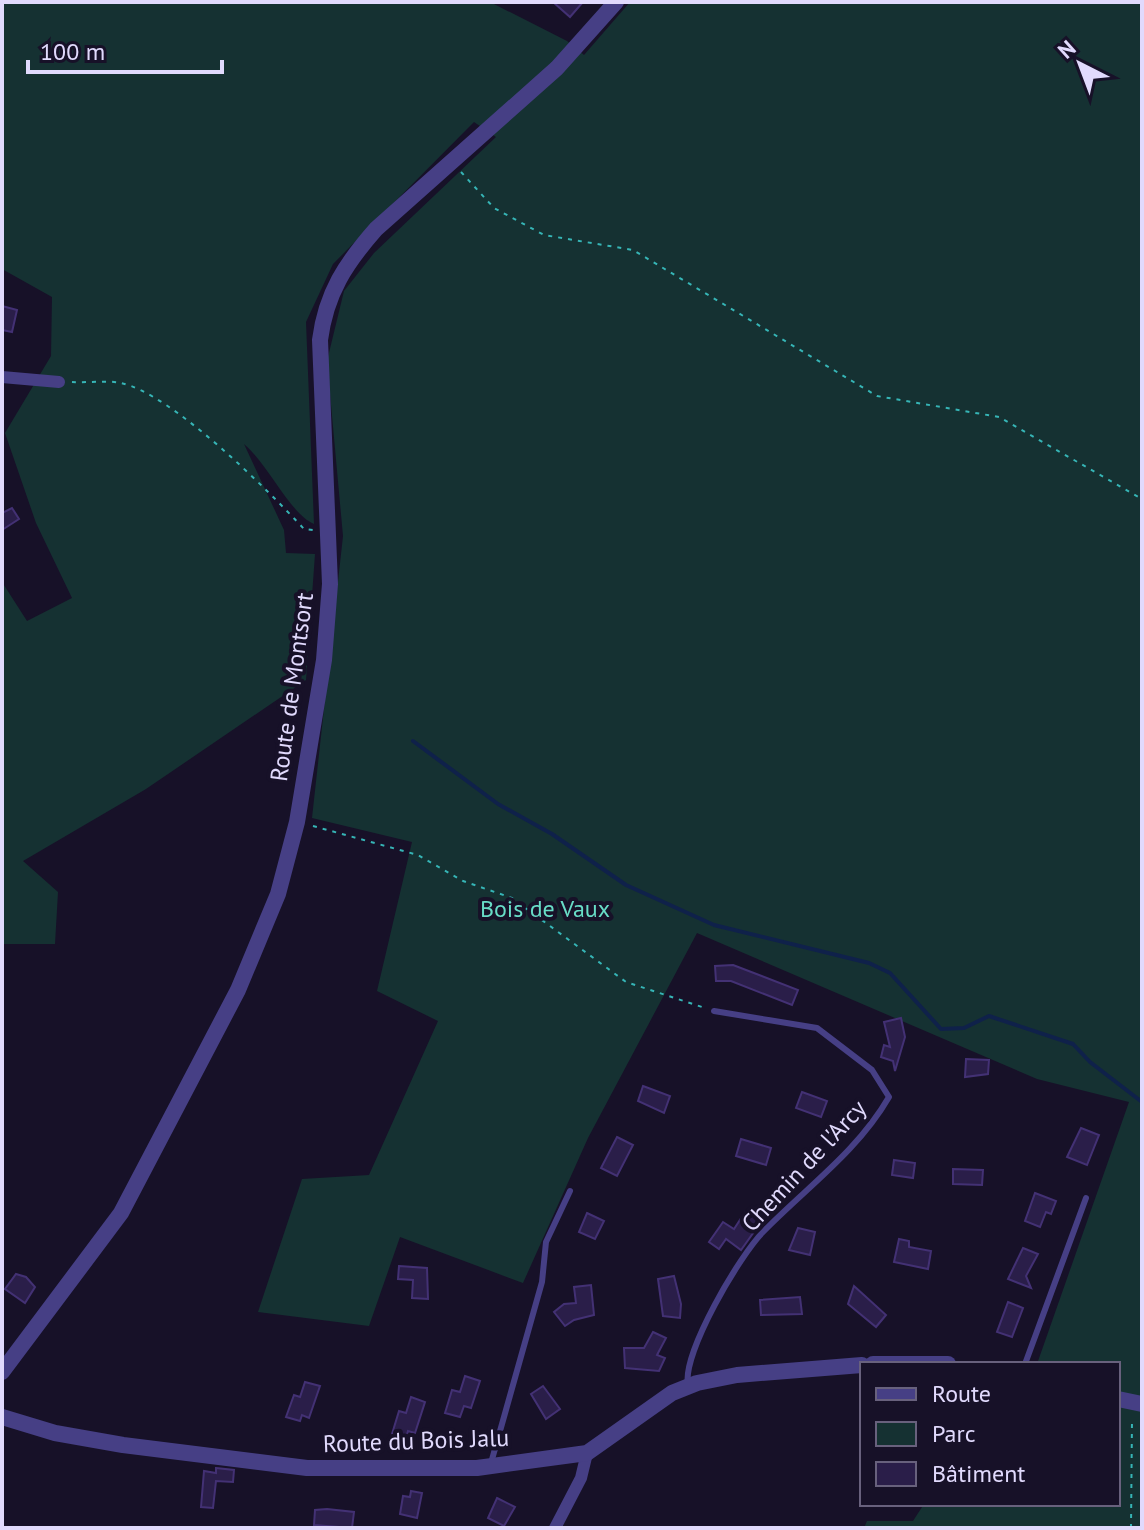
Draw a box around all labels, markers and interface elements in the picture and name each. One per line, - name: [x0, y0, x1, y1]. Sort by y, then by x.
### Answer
- scale bar: [28, 24, 222, 74]
- north arrow: [1040, 24, 1120, 104]
- text: N: [1052, 34, 1081, 64]
- text: 100 m: [40, 36, 105, 67]
- street label: Route de Montsort: [263, 591, 320, 783]
- park label: Bois de Vaux: [480, 893, 610, 924]
- street label: Chemin de l'Arcy: [735, 1093, 873, 1238]
- legend: [860, 1362, 1120, 1506]
- text: Route: [932, 1378, 991, 1409]
- text: Parc: [932, 1418, 976, 1449]
- street label: Route du Bois Jalu: [322, 1422, 510, 1459]
- text: Bâtiment: [932, 1458, 1025, 1489]

